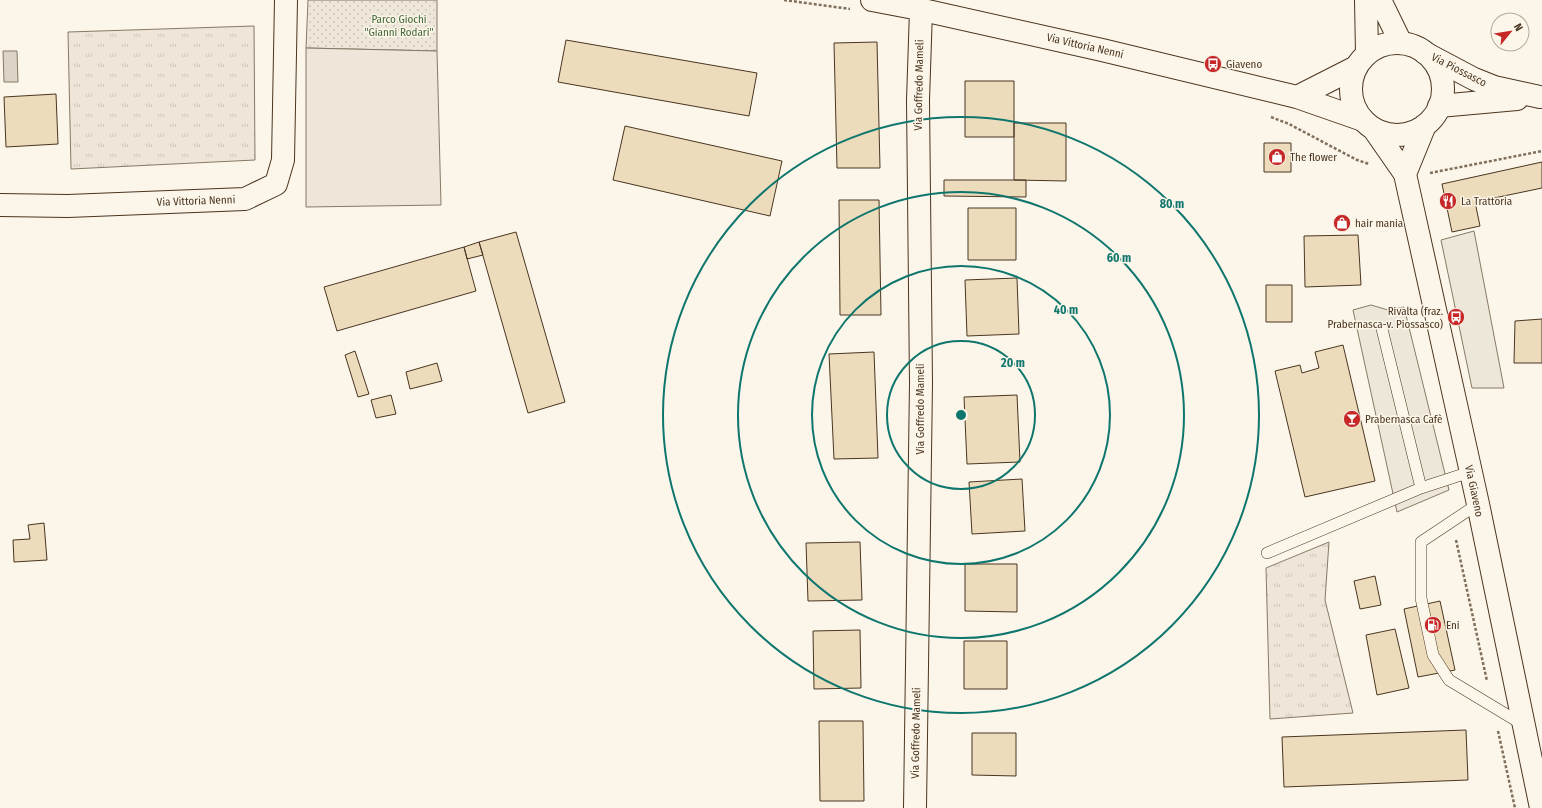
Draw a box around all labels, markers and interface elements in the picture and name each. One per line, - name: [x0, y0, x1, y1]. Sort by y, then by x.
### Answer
- north arrow: [1490, 12, 1530, 52]
- park label: Parco Giochi "Gianni Rodari": [364, 13, 434, 39]
- text: N: [1511, 21, 1526, 33]
- street label: Via Vittoria Nenni: [1045, 31, 1125, 61]
- street label: Via Goffredo Mameli: [912, 39, 926, 131]
- street label: Via Piossasco: [1429, 51, 1489, 90]
- bus stop icon: Giaveno: [1203, 54, 1223, 74]
- place label: Giaveno: [1226, 58, 1262, 71]
- shop icon: The flower: [1267, 147, 1287, 167]
- place label: The flower: [1290, 151, 1337, 164]
- restaurant icon: La Trattoria: [1438, 191, 1458, 211]
- street label: Via Vittoria Nenni: [156, 193, 236, 209]
- place label: La Trattoria: [1461, 195, 1512, 208]
- text: 80 m: [1160, 197, 1184, 211]
- shop icon: hair mania: [1332, 213, 1352, 233]
- place label: hair mania: [1355, 217, 1403, 230]
- text: 60 m: [1107, 251, 1131, 265]
- text: 40 m: [1054, 303, 1078, 317]
- place label: Rivalta (fraz. Prabernasca-v. Piossasco): [1327, 305, 1443, 331]
- bus stop icon: Rivalta (fraz. Prabernasca-v. Piossasco): [1446, 307, 1466, 327]
- text: 20 m: [1000, 356, 1025, 370]
- street label: Via Goffredo Mameli: [914, 363, 927, 455]
- centre of rings: [954, 408, 968, 422]
- bar icon: Prabernasca Cafè: [1342, 409, 1362, 429]
- place label: Prabernasca Cafè: [1365, 413, 1442, 426]
- street label: Via Giaveno: [1462, 464, 1486, 518]
- fuel station icon: Eni: [1423, 615, 1443, 635]
- place label: Eni: [1446, 619, 1460, 632]
- street label: Via Goffredo Mameli: [909, 687, 923, 779]

